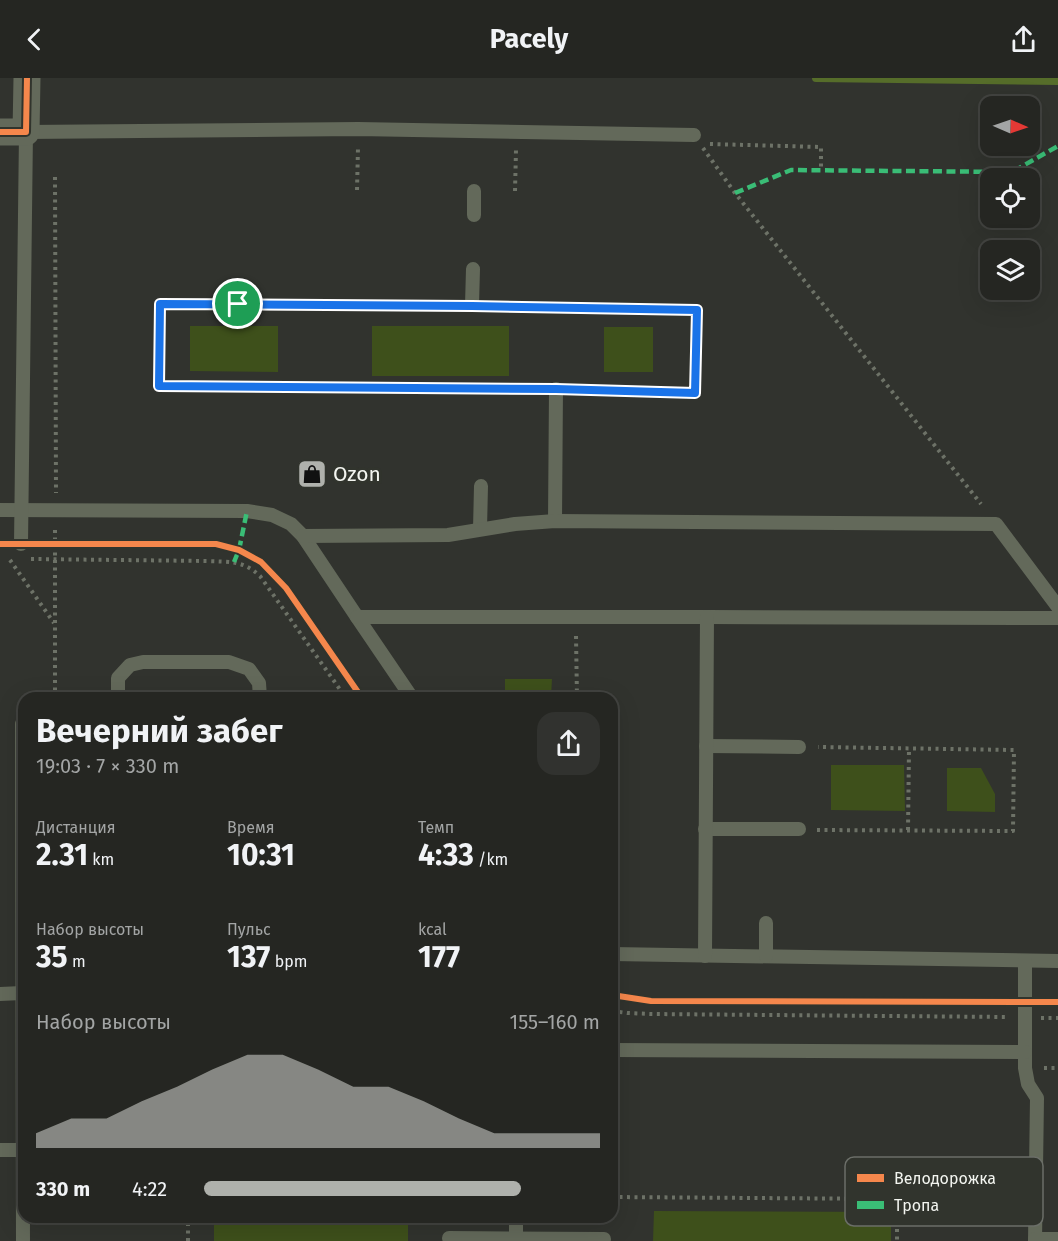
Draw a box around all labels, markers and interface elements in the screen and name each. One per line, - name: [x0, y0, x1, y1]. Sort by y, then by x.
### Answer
- icon: back: [18, 23, 51, 56]
- text: Pacely: [490, 23, 568, 55]
- icon: share: [1007, 23, 1040, 56]
- north arrow: [980, 96, 1040, 156]
- map controls: [980, 96, 1040, 300]
- button: locate: [980, 168, 1040, 228]
- button: layers: [980, 240, 1040, 300]
- pin: [212, 278, 263, 329]
- icon: arrive: [221, 287, 254, 320]
- shop icon: Ozon: [296, 458, 328, 490]
- place label: Ozon: [333, 461, 381, 487]
- text: Вечерний забег: [36, 711, 282, 751]
- button: share: [537, 712, 600, 775]
- text: 19:03 · 7 × 330 m: [36, 754, 179, 778]
- text: Дистанция: [36, 818, 116, 837]
- text: Время: [227, 818, 275, 837]
- text: Темп: [418, 818, 454, 837]
- text: 2.31: [36, 837, 88, 873]
- text: 10:31: [227, 837, 295, 873]
- text: 4:33: [418, 837, 474, 873]
- text: km: [88, 850, 114, 869]
- text: /km: [474, 850, 508, 869]
- text: Набор высоты: [36, 920, 144, 939]
- text: Пульс: [227, 920, 271, 939]
- text: kcal: [418, 920, 447, 939]
- text: 35: [36, 939, 68, 975]
- text: 137: [227, 939, 270, 975]
- text: 177: [418, 939, 460, 975]
- text: m: [68, 952, 86, 971]
- text: bpm: [270, 952, 307, 971]
- text: Набор высоты: [36, 1010, 171, 1034]
- text: 155–160 m: [509, 1010, 600, 1034]
- legend: [845, 1157, 1043, 1226]
- text: Велодорожка: [894, 1169, 996, 1188]
- text: 330 m: [36, 1177, 90, 1201]
- text: 4:22: [132, 1177, 167, 1201]
- text: Тропа: [894, 1196, 939, 1215]

